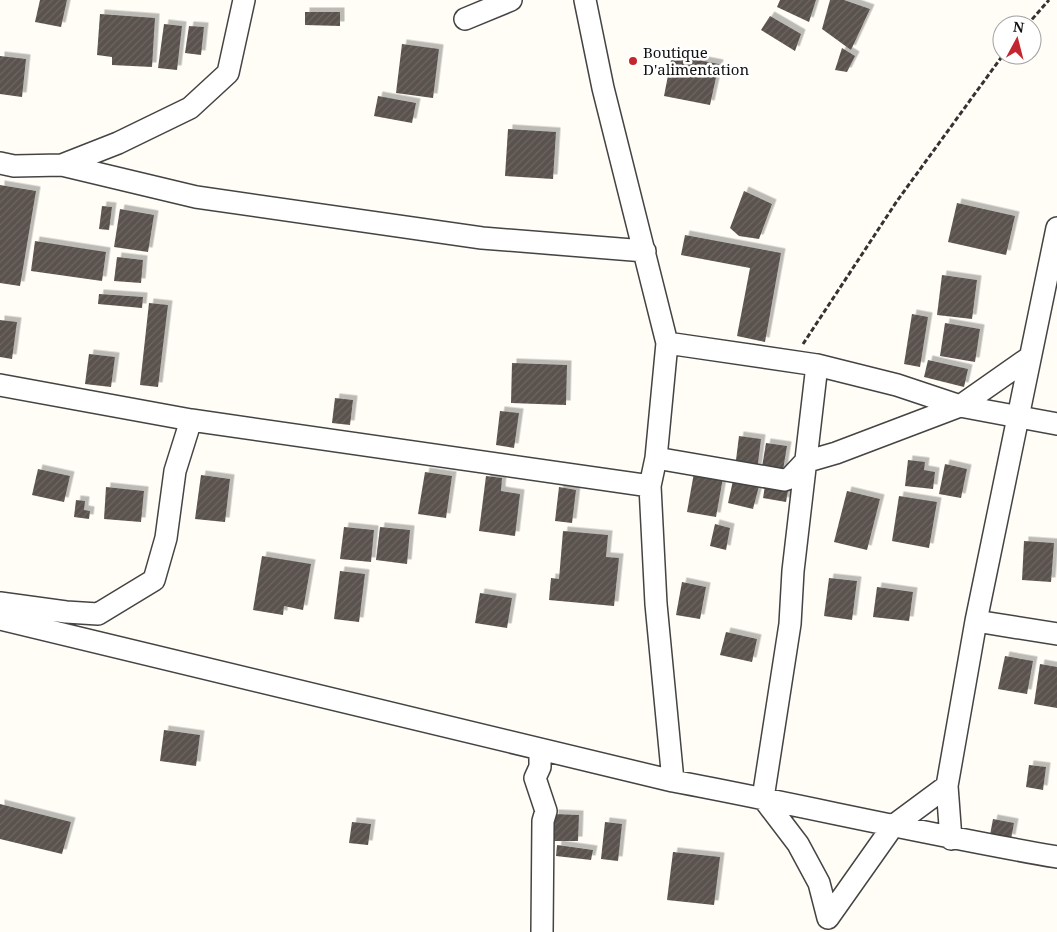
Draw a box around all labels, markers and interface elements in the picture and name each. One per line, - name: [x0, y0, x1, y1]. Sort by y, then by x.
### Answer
- north arrow: [992, 15, 1042, 65]
- text: N: [1012, 16, 1025, 37]
- place label: Boutique D'alimentation: [643, 42, 749, 79]
- marker: Boutique D'alimentation: [627, 55, 639, 67]

